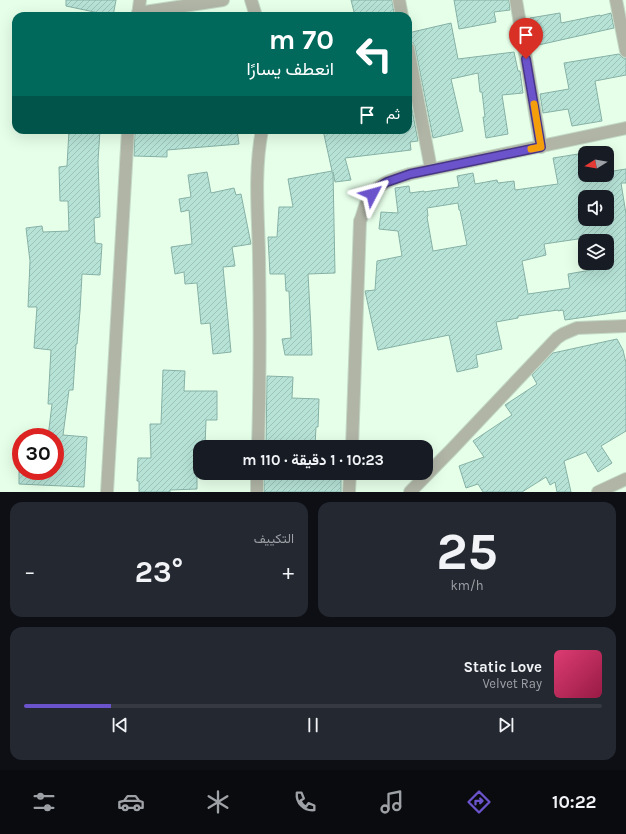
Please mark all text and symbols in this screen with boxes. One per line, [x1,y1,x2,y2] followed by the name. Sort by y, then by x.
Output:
[509,18,543,59] pin
[269,23,334,56] text: 70 m
[515,24,537,46] icon: arrive
[348,28,400,80] icon: left
[247,58,334,80] text: انعطف يسارًا
[356,104,378,126] icon: arrive
[386,105,400,123] text: ثم
[578,146,614,182] north arrow
[578,146,614,270] map controls
[351,173,393,215] position arrow
[578,190,614,226] button: sound
[578,234,614,270] button: layers
[12,428,64,480] speed limit sign: 30
[242,451,384,469] text: 10:23 · 1 دقيقة · 110 m
[436,521,498,582] text: 25
[254,531,294,546] text: التكييف
[135,554,183,590] text: 23°
[24,559,36,585] text: −
[282,559,294,585] text: +
[451,578,483,593] text: km/h
[464,658,542,676] text: Static Love
[482,676,542,691] text: Velvet Ray
[109,714,131,736] icon: previous
[302,714,324,736] icon: pause
[495,714,517,736] icon: next
[30,788,58,816] icon: filters
[117,788,145,816] icon: car
[204,788,232,816] icon: climate
[291,788,319,816] icon: phone
[378,788,406,816] icon: music
[465,788,493,816] icon: directions
[552,791,596,813] text: 10:22

